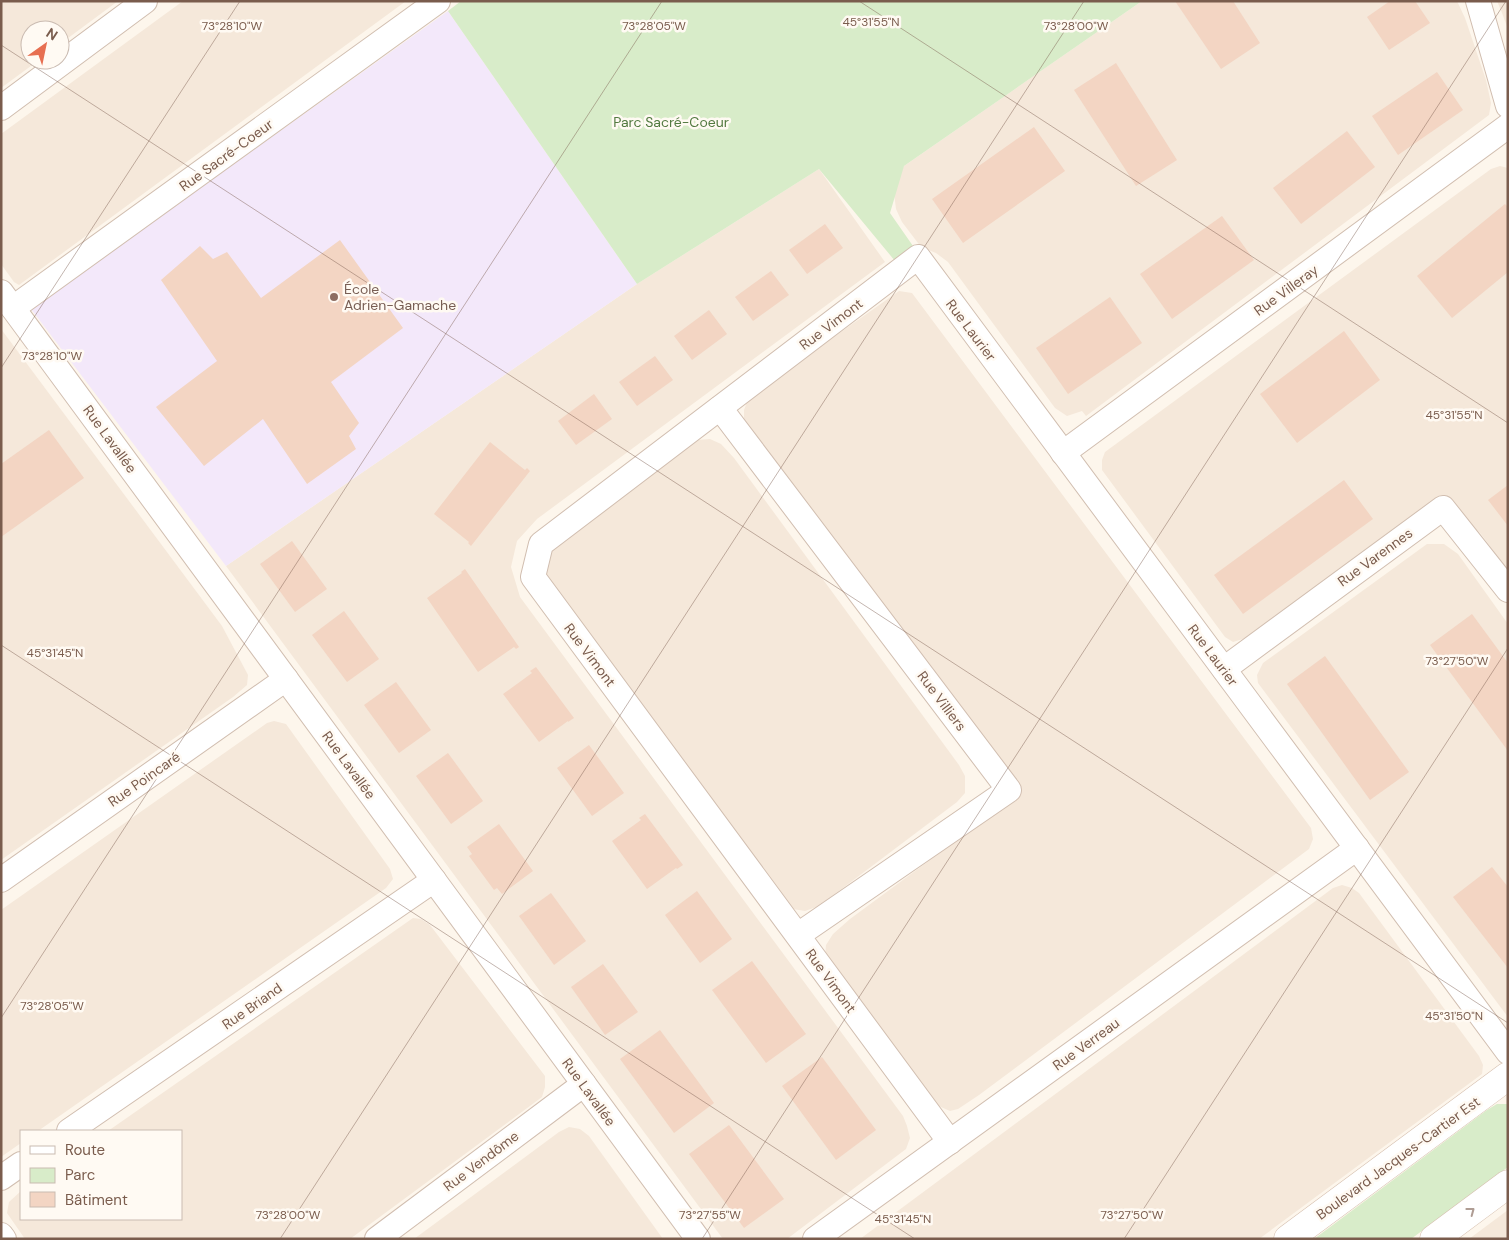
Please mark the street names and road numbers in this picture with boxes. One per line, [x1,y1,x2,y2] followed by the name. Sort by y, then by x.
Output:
[176,115,276,195] street label: Rue Sacré-Coeur
[1250,260,1322,319] street label: Rue Villeray
[796,294,866,354] street label: Rue Vimont
[942,296,1000,364] street label: Rue Laurier
[79,402,141,476] street label: Rue Lavallée
[1334,524,1416,590] street label: Rue Varennes
[560,620,620,690] street label: Rue Vimont
[1184,621,1242,689] street label: Rue Laurier
[914,667,970,735] street label: Rue Villiers
[318,728,380,802] street label: Rue Lavallée
[104,748,184,810] street label: Rue Poincaré
[802,945,860,1017] street label: Rue Vimont
[218,979,286,1033] street label: Rue Briand
[1049,1014,1123,1074] street label: Rue Verreau
[558,1055,620,1129] street label: Rue Lavallée
[1313,1092,1483,1224] street label: Boulevard Jacques-Cartier Est
[440,1127,522,1195] street label: Rue Vendôme

